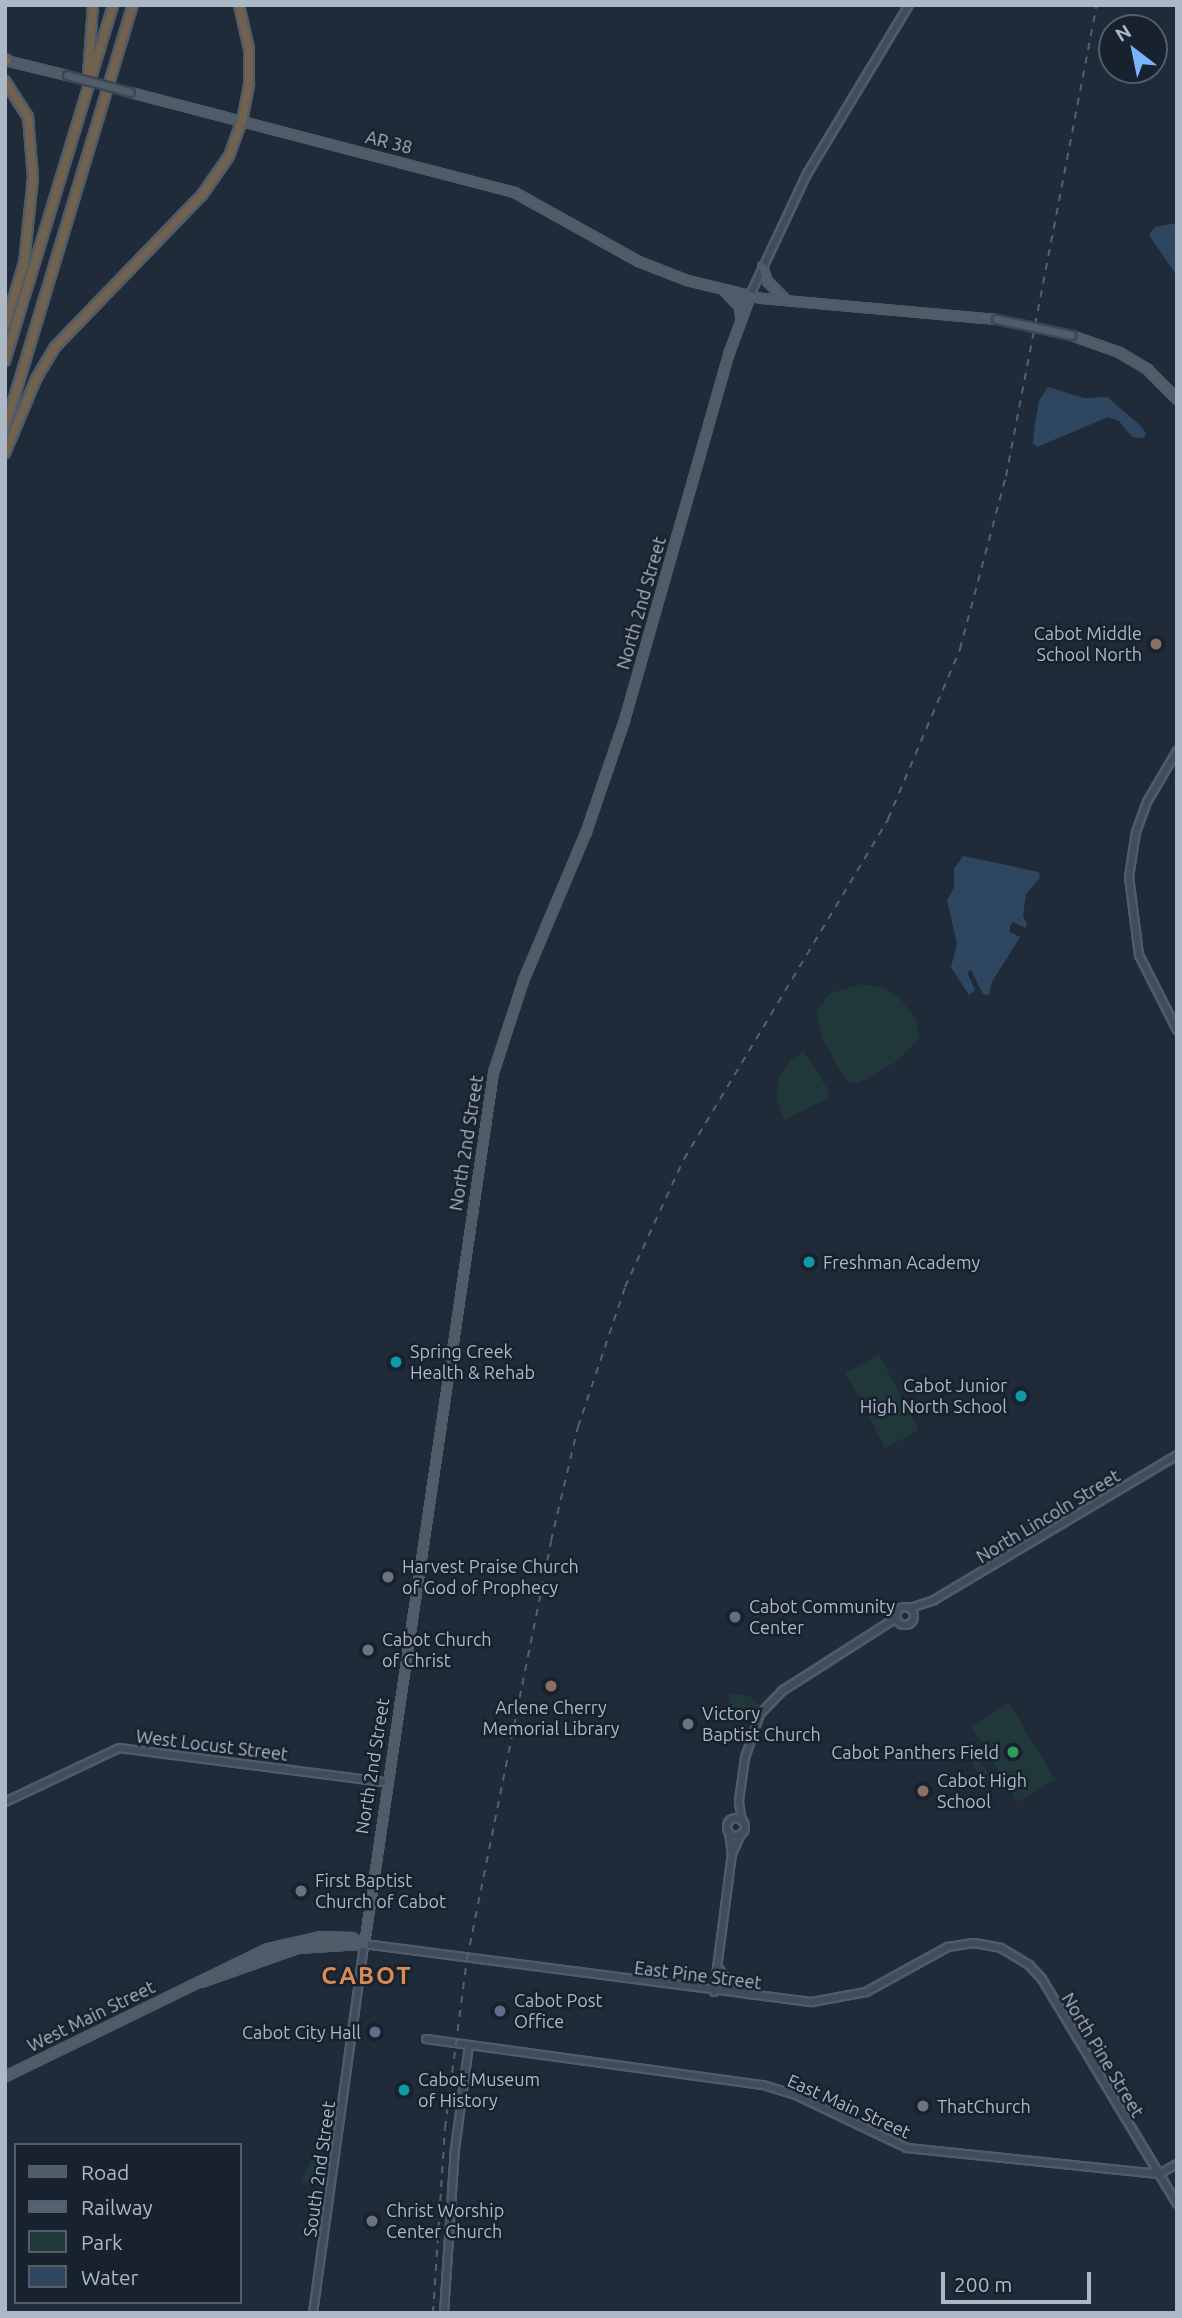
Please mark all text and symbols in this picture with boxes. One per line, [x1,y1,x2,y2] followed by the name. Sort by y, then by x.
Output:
[1098,14,1168,84] north arrow
[1111,20,1135,46] text: N
[363,126,415,158] street label: AR 38
[612,534,670,672] street label: North 2nd Street
[1034,623,1142,666] place label: Cabot Middle School North
[1148,636,1164,652] marker: Cabot Middle School North
[445,1074,487,1212] street label: North 2nd Street
[823,1251,980,1273] place label: Freshman Academy
[801,1254,817,1270] marker: Freshman Academy
[410,1341,535,1384] place label: Spring Creek Health & Rehab
[388,1354,404,1370] marker: Spring Creek Health & Rehab
[860,1375,1007,1418] place label: Cabot Junior High North School
[1013,1388,1029,1404] marker: Cabot Junior High North School
[972,1465,1124,1567] street label: North Lincoln Street
[402,1556,579,1598] place label: Harvest Praise Church of God of Prophecy
[380,1569,396,1585] marker: Harvest Praise Church of God of Prophecy
[749,1596,895,1638] place label: Cabot Community Center
[727,1609,743,1625] marker: Cabot Community Center
[382,1629,492,1672] place label: Cabot Church of Christ
[360,1642,376,1658] marker: Cabot Church of Christ
[543,1678,559,1694] marker: Arlene Cherry Memorial Library
[351,1697,393,1835] street label: North 2nd Street
[483,1697,619,1740] place label: Arlene Cherry Memorial Library
[702,1703,821,1746] place label: Victory Baptist Church
[680,1716,696,1732] marker: Victory Baptist Church
[135,1725,289,1765] street label: West Locust Street
[831,1741,999,1763] place label: Cabot Panthers Field
[1005,1744,1021,1760] marker: Cabot Panthers Field
[937,1770,1027,1812] place label: Cabot High School
[915,1783,931,1799] marker: Cabot High School
[315,1870,446,1912] place label: First Baptist Church of Cabot
[293,1883,309,1899] marker: First Baptist Church of Cabot
[633,1956,763,1994] street label: East Pine Street
[322,1962,412,1990] district label: CABOT
[24,1976,158,2056] street label: West Main Street
[1057,1989,1149,2121] street label: North Pine Street
[514,1990,603,2032] place label: Cabot Post Office
[492,2003,508,2019] marker: Cabot Post Office
[242,2021,361,2043] place label: Cabot City Hall
[367,2024,383,2040] marker: Cabot City Hall
[418,2069,540,2112] place label: Cabot Museum of History
[784,2069,914,2143] street label: East Main Street
[396,2082,412,2098] marker: Cabot Museum of History
[937,2095,1031,2117] place label: ThatChurch
[915,2098,931,2114] marker: ThatChurch
[299,2100,339,2238] street label: South 2nd Street
[14,2143,242,2304] legend
[81,2160,129,2184] text: Road
[81,2195,153,2219] text: Railway
[386,2200,504,2242] place label: Christ Worship Center Church
[364,2213,380,2229] marker: Christ Worship Center Church
[81,2230,123,2254] text: Park
[944,2258,1094,2302] scale bar
[81,2265,139,2289] text: Water
[954,2272,1012,2296] text: 200 m

